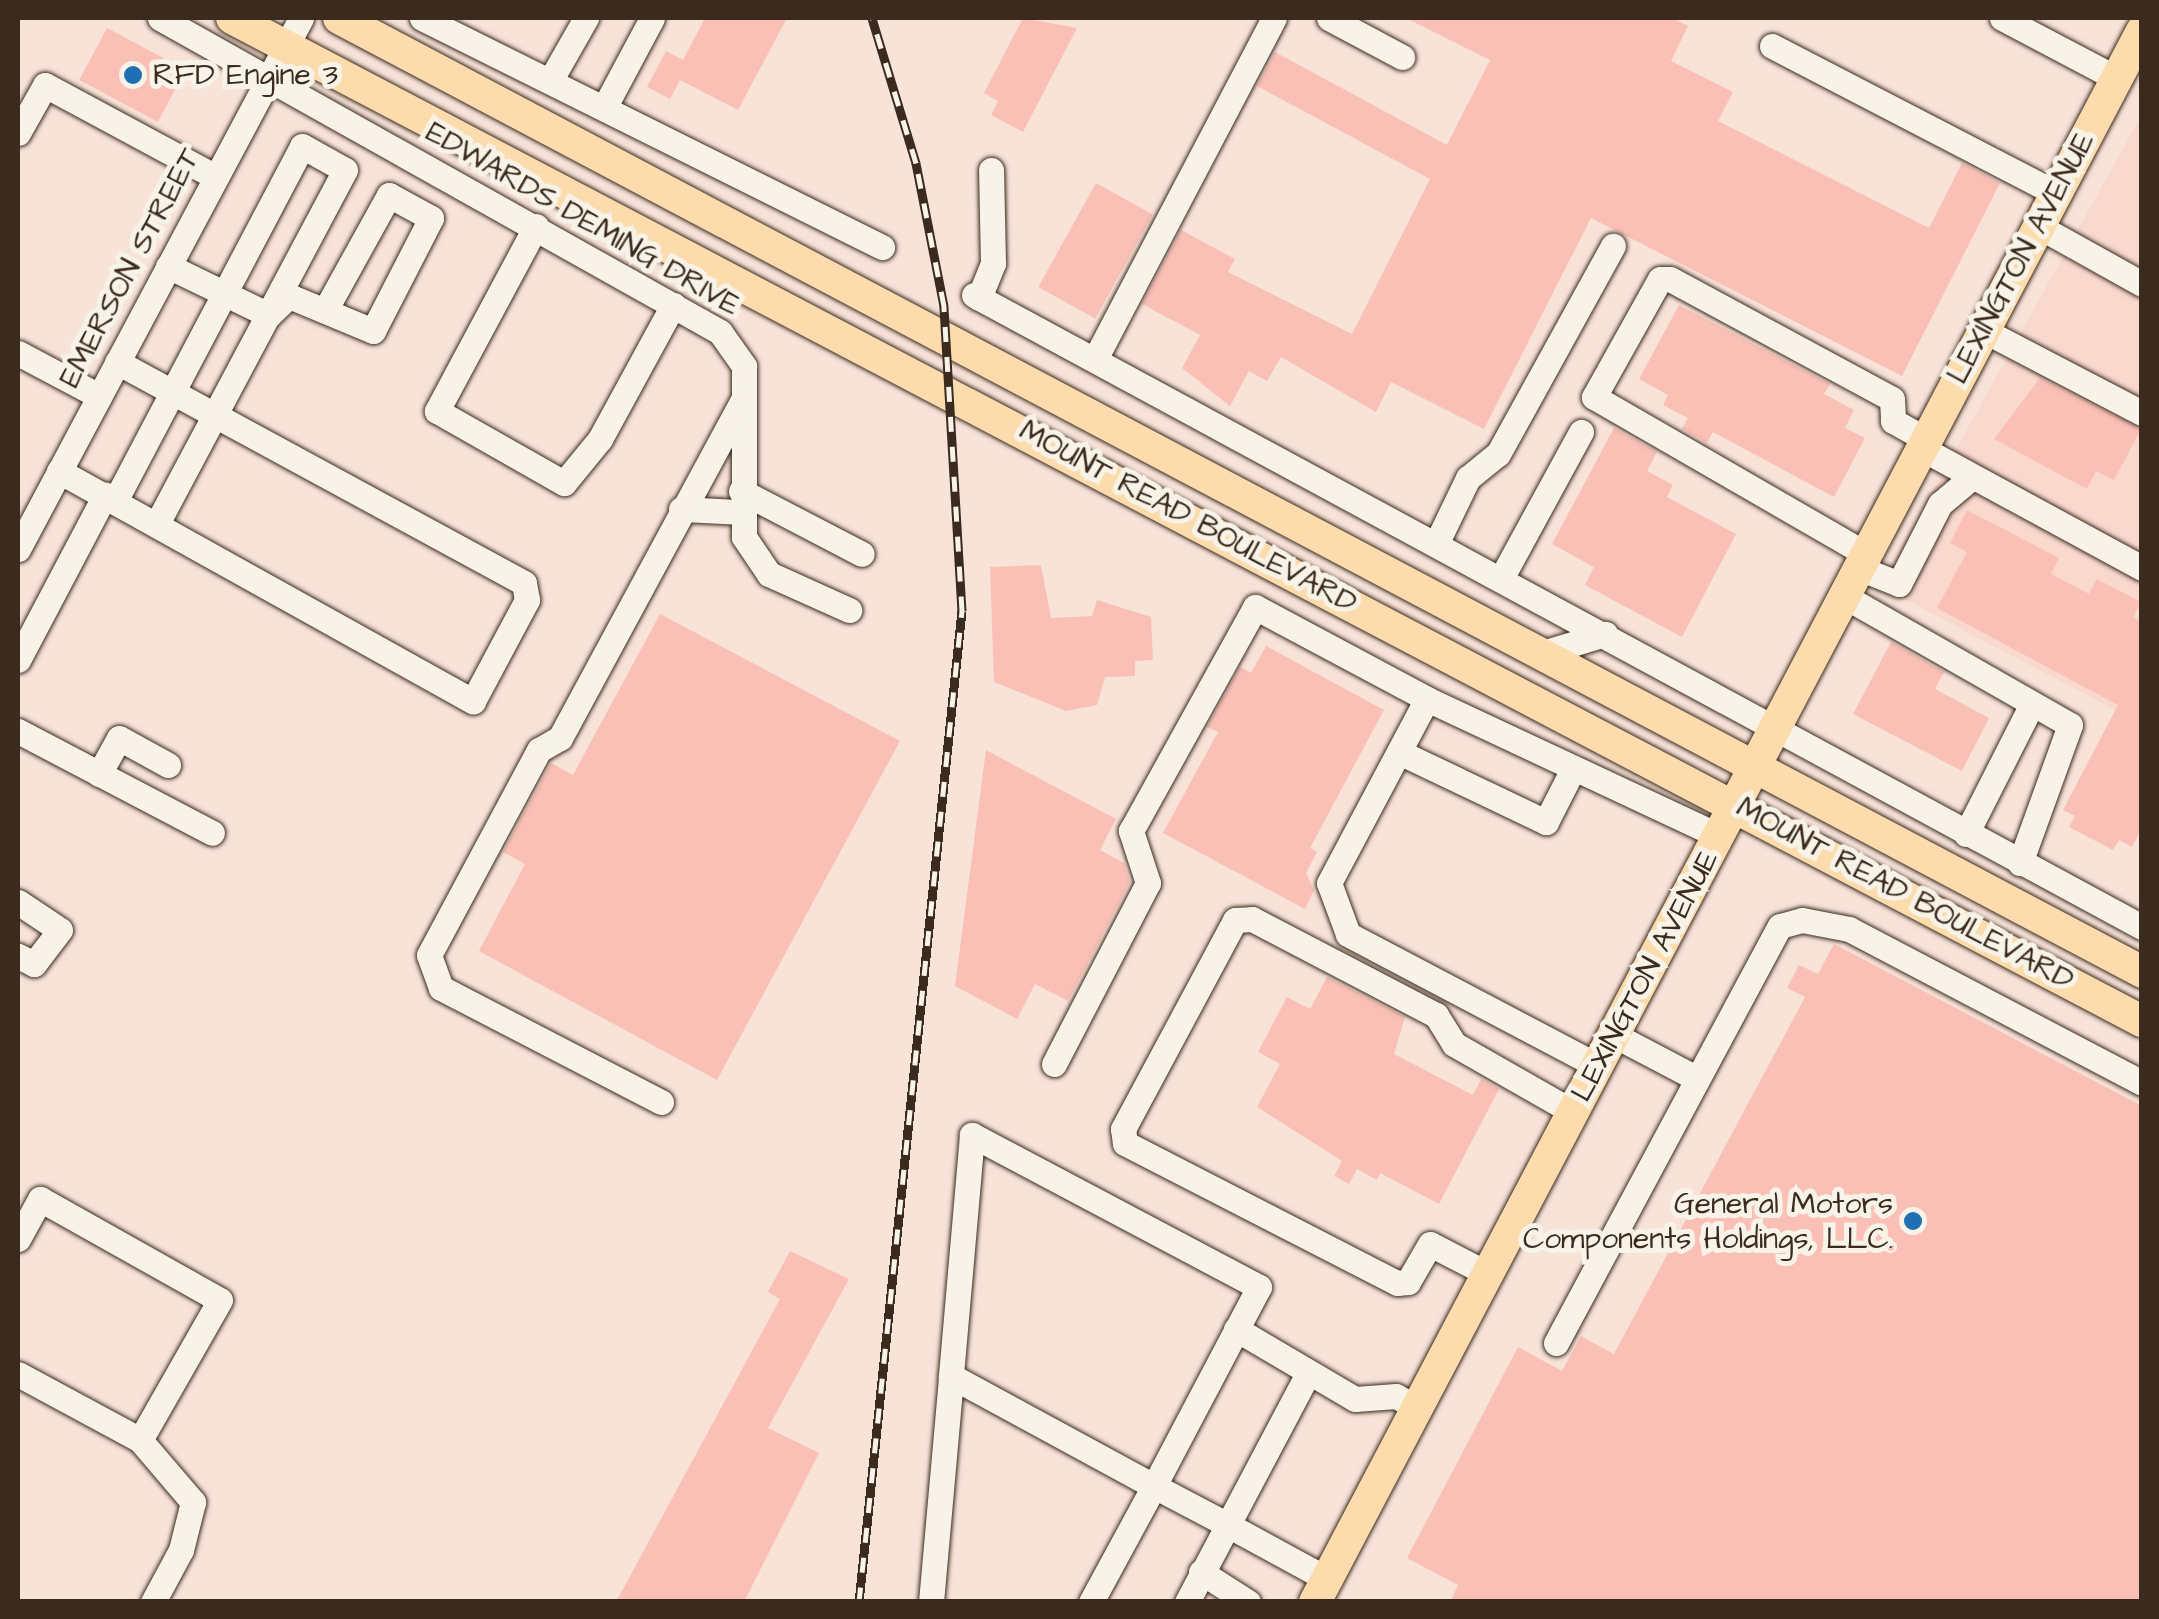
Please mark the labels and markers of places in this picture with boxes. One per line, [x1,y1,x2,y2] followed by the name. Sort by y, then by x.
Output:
[153,57,338,93] place label: RFD Engine 3
[122,64,144,86] marker: RFD Engine 3
[1523,1186,1893,1256] place label: General Motors Components Holdings, LLC.
[1902,1210,1924,1232] marker: General Motors Components Holdings, LLC.

